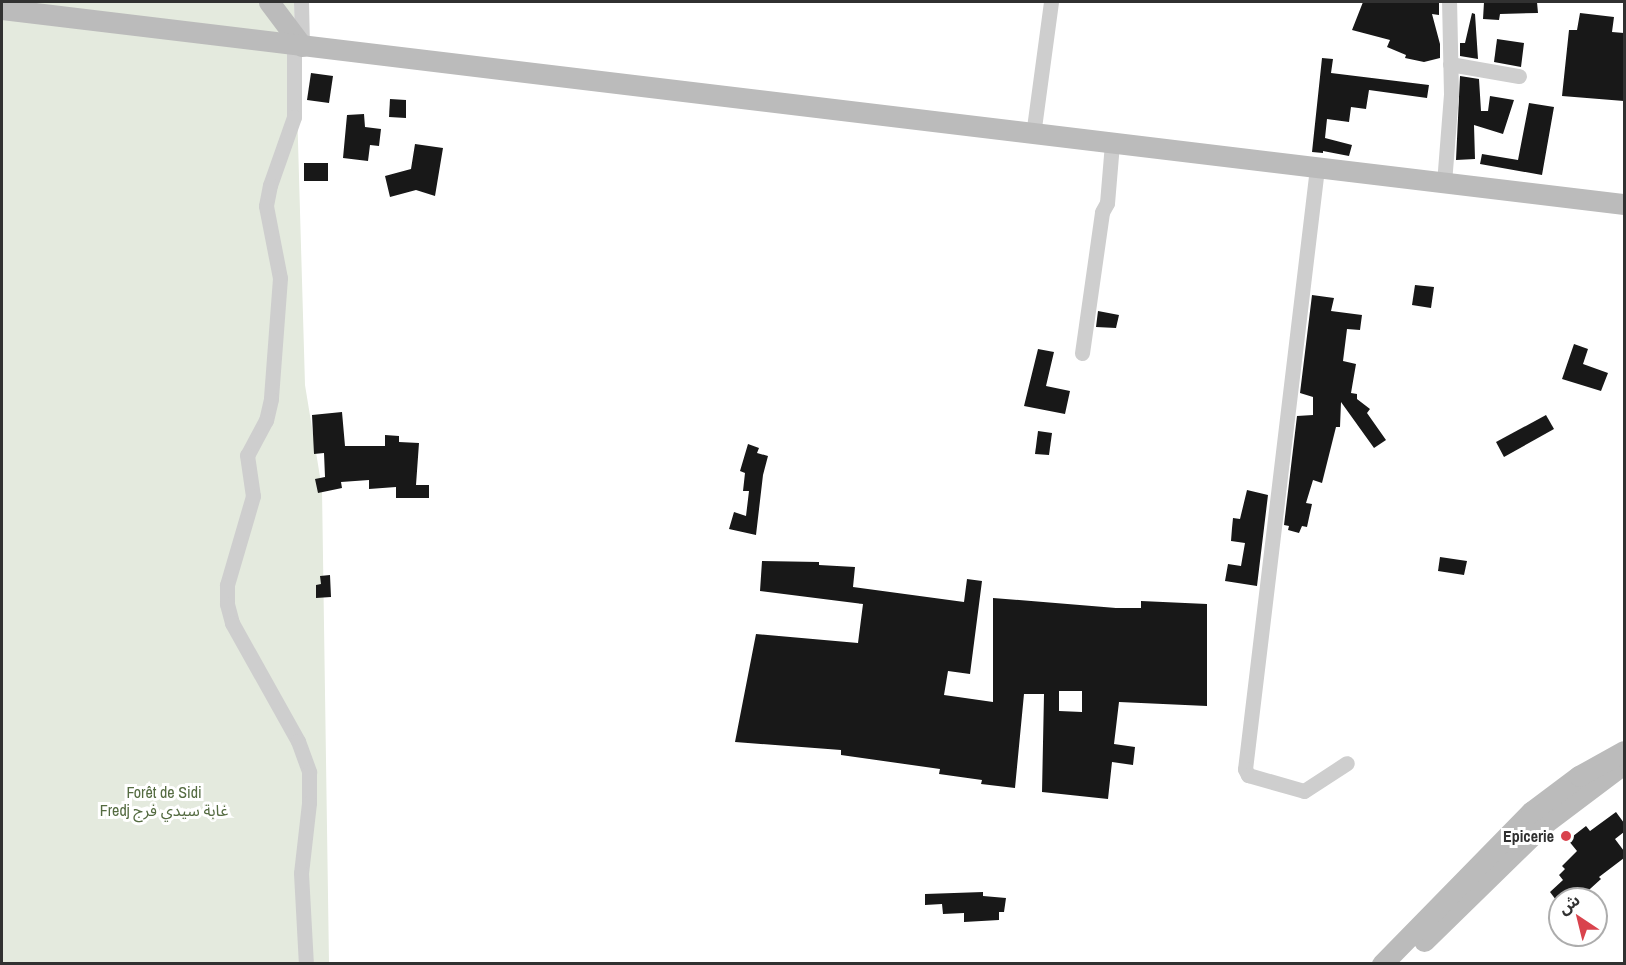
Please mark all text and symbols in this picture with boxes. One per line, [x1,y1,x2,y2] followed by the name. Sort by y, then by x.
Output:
[100,782,228,820] park label: Forêt de Sidi Fredj غابة سيدي فرج
[1503,826,1554,846] place label: Epicerie
[1559,829,1573,843] marker: Epicerie
[1548,887,1608,947] north arrow
[1554,889,1584,919] text: ش

